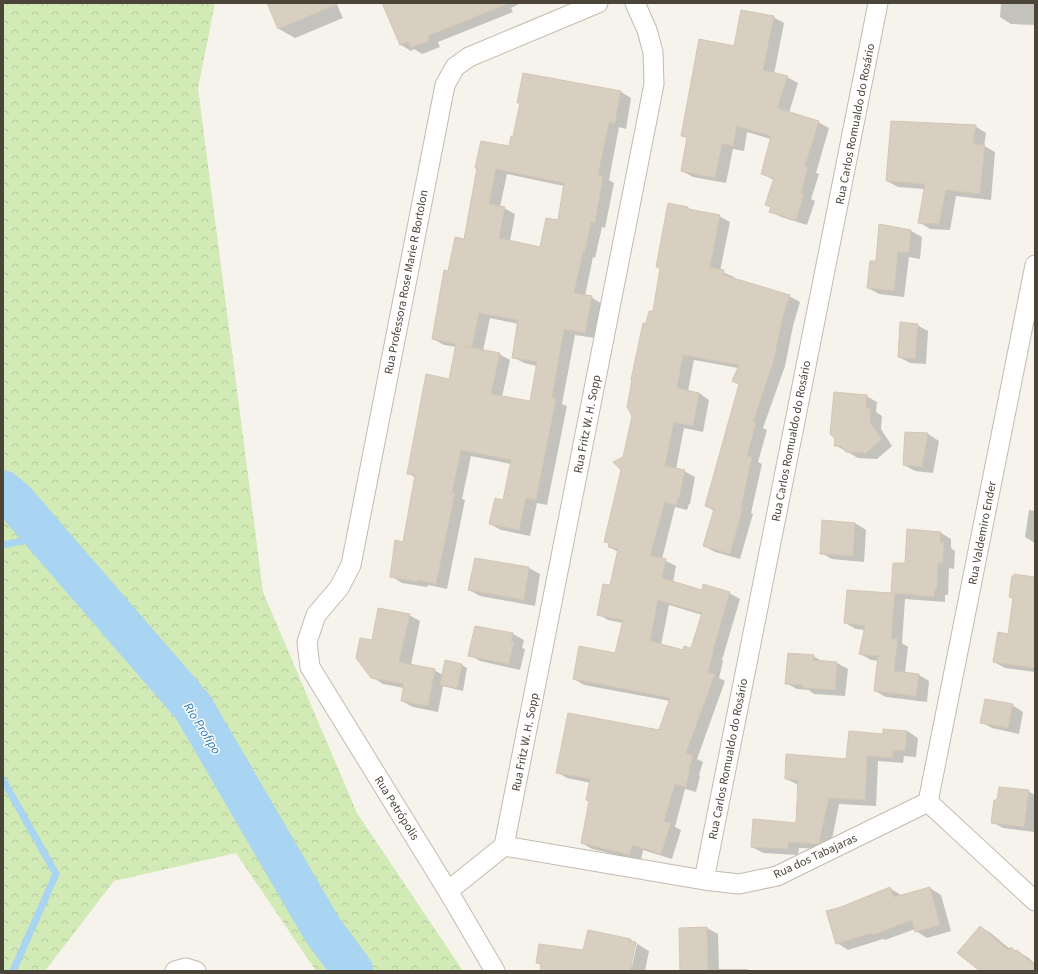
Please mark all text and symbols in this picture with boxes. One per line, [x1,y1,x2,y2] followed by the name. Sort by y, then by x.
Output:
[832,42,879,206] street label: Rua Carlos Romualdo do Rosário
[380,188,433,376] street label: Rua Professora Rose Marie R Bortolon
[768,359,815,523] street label: Rua Carlos Romualdo do Rosário
[570,373,605,475] street label: Rua Fritz W. H. Sopp
[964,479,1001,586] street label: Rua Valdemiro Ender
[705,677,752,841] street label: Rua Carlos Romualdo do Rosário
[508,691,543,793] street label: Rua Fritz W. H. Sopp
[179,699,225,758] water label: Rio Profipo
[370,773,423,844] street label: Rua Petrópolis
[771,830,860,883] street label: Rua dos Tabajaras

